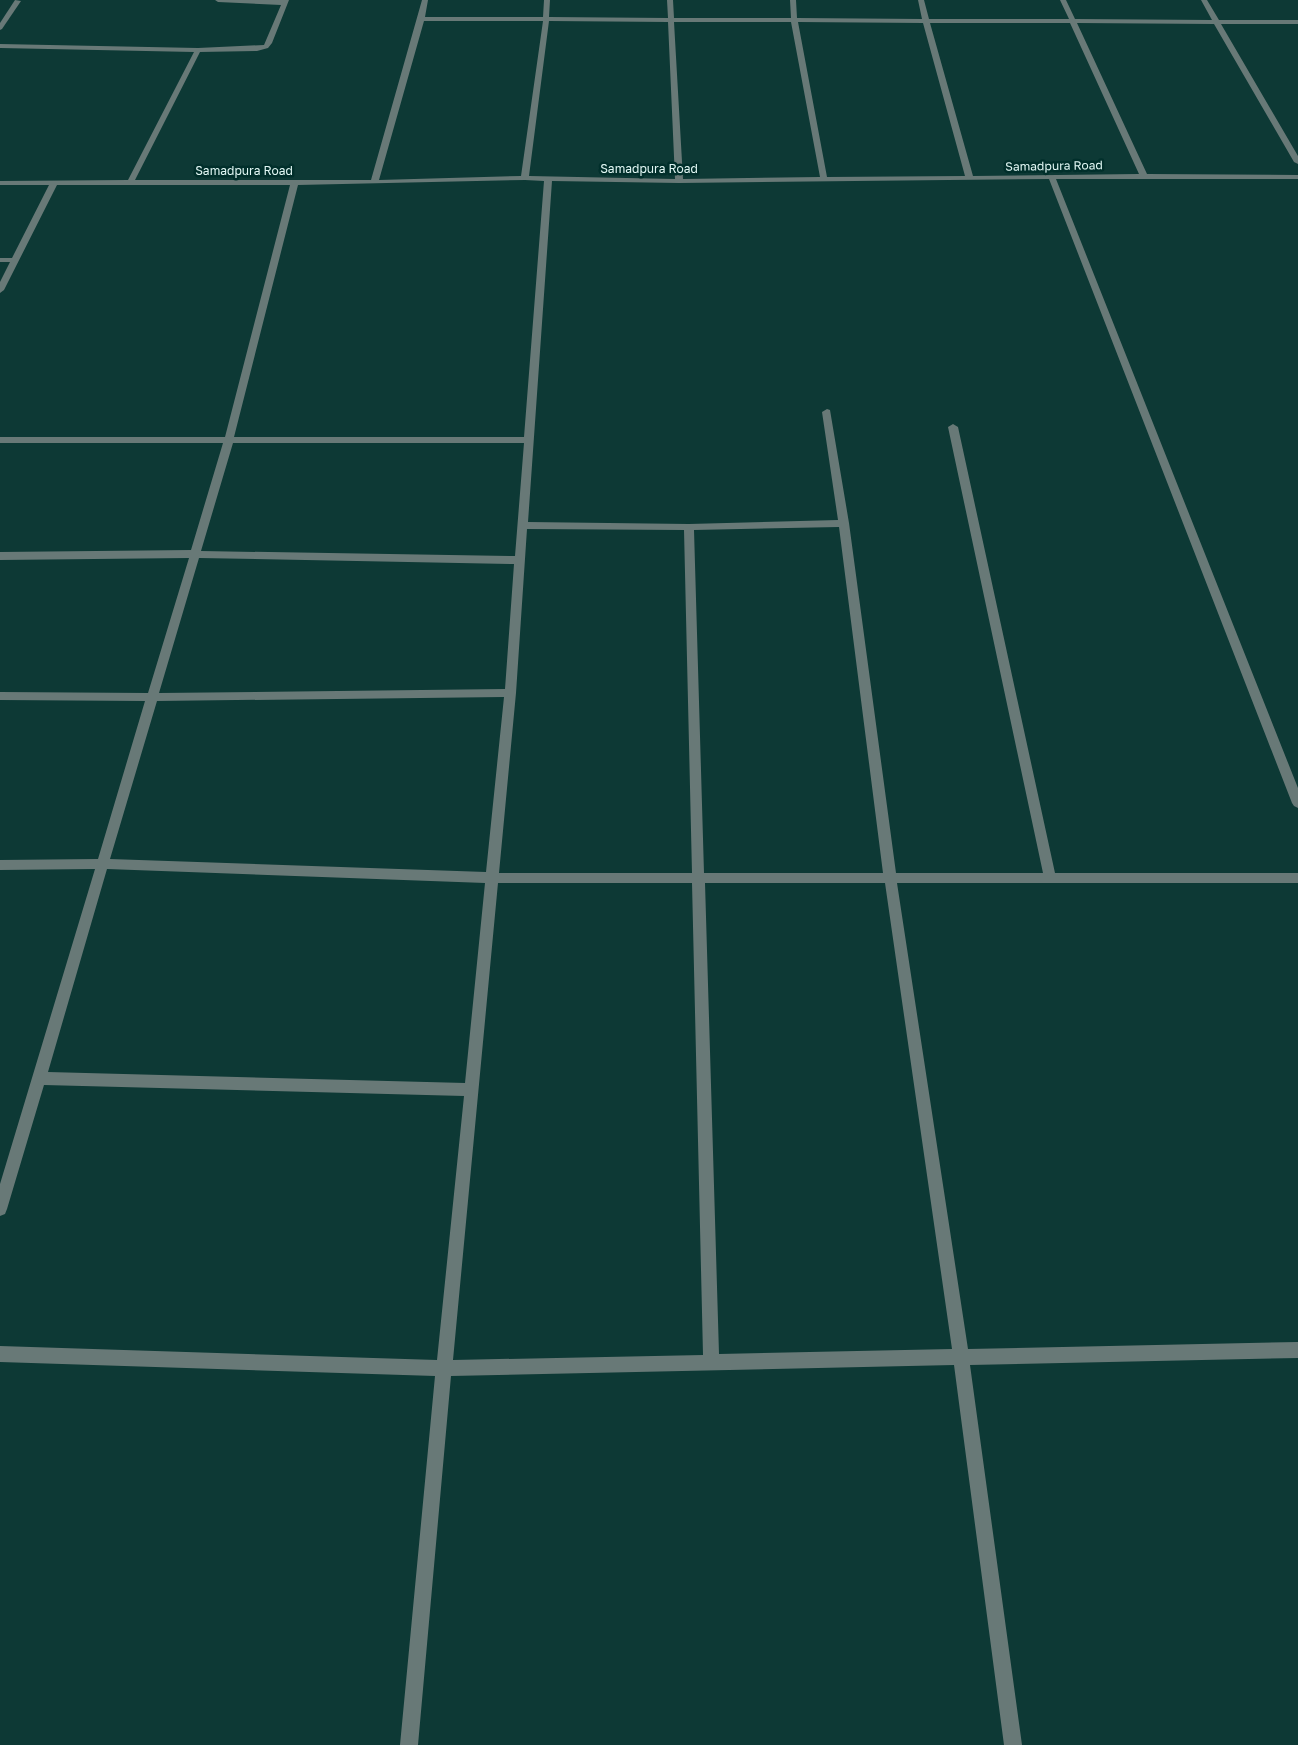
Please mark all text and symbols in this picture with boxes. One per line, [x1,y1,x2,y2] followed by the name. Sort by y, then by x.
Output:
[1005,157,1103,174] street label: Samadpura Road
[600,161,698,176] street label: Samadpura Road
[195,163,293,178] street label: Samadpura Road

